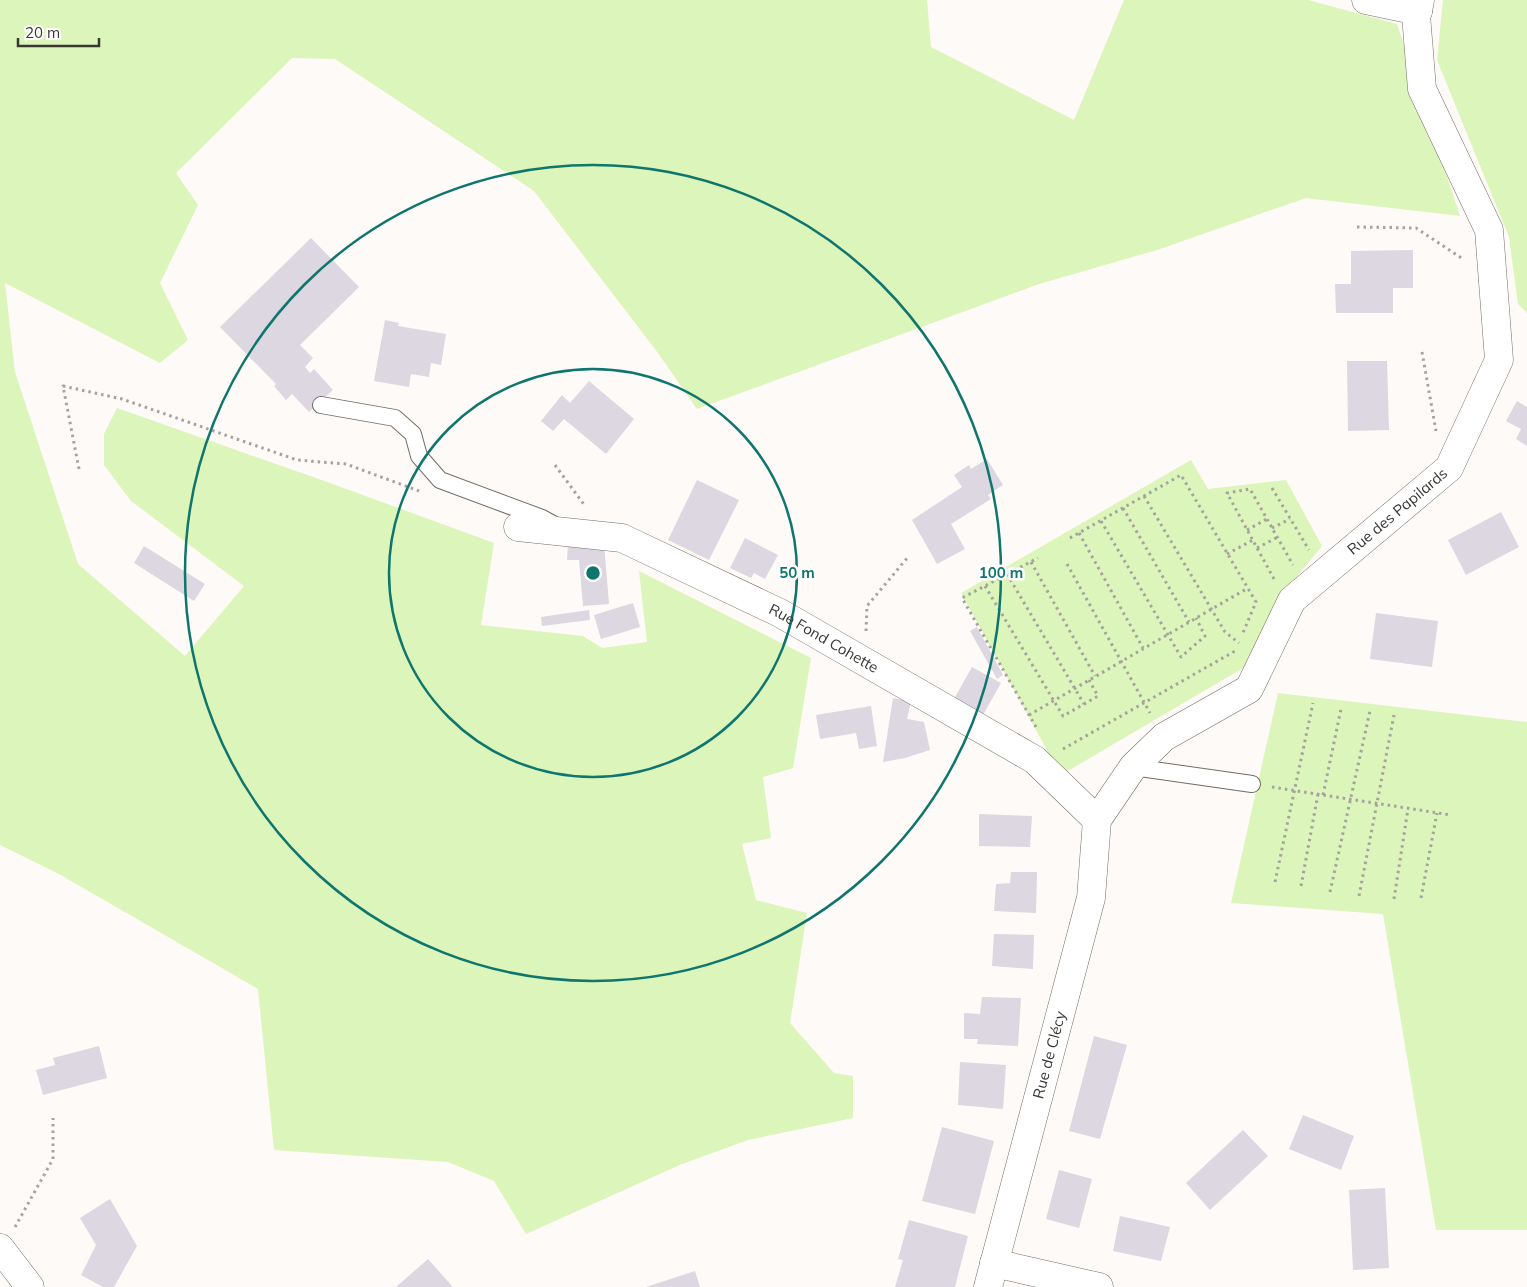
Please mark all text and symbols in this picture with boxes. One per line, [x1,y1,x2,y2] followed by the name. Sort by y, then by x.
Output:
[18,15,99,47] scale bar
[25,23,60,42] text: 20 m
[1343,463,1451,559] street label: Rue des Papilards
[779,563,815,582] text: 50 m
[979,563,1023,582] text: 100 m
[584,564,602,582] centre of rings
[766,599,882,677] street label: Rue Fond Cohette
[1028,1009,1070,1101] street label: Rue de Clécy

